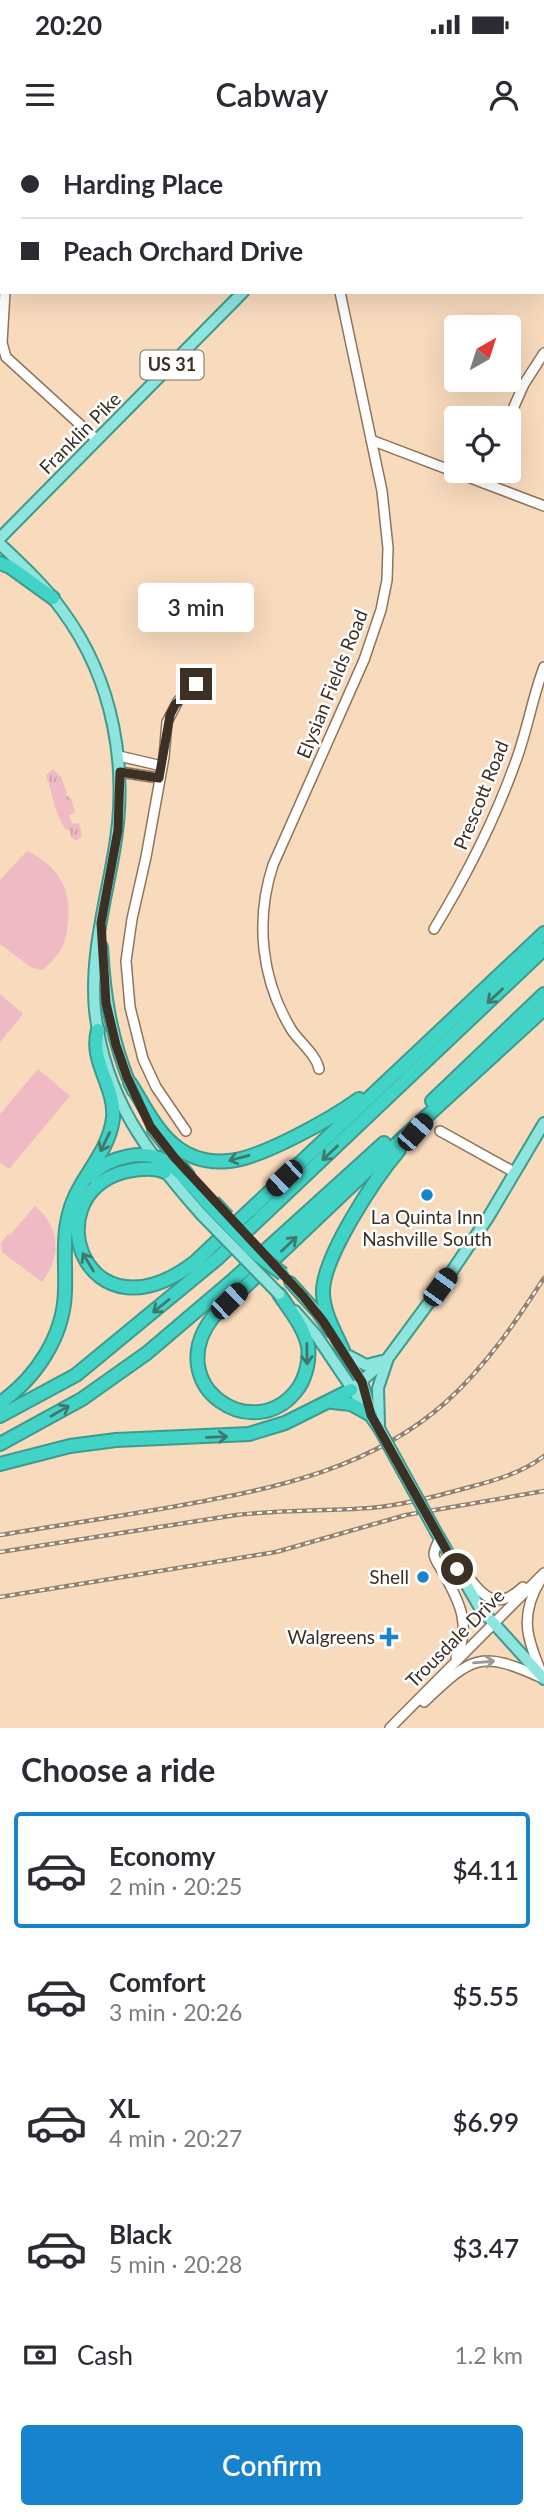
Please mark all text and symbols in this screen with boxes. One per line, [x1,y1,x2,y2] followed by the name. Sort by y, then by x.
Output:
[35,9,102,41] text: 20:20
[216,75,328,114] text: Cabway
[21,76,59,114] icon: menu
[485,76,523,114] icon: person
[63,168,223,200] text: Harding Place
[63,235,303,267] text: Peach Orchard Drive
[444,315,522,392] north arrow
[444,315,521,483] map controls
[140,350,204,380] road number: US 31
[34,387,125,478] street label: Franklin Pike
[444,406,521,483] button: locate
[138,582,254,631] callout: 3 min
[168,593,224,621] text: 3 min
[291,606,372,762] street label: Elysian Fields Road
[180,668,212,700] route end
[448,737,513,853] street label: Prescott Road
[486,988,503,1005] one-way arrow
[394,1109,437,1155] car
[98,1131,111,1152] one-way arrow
[321,1145,339,1161] one-way arrow
[228,1152,251,1165] one-way arrow
[262,1156,307,1200] car
[419,1187,435,1203] marker: La Quinta Inn Nashville South
[362,1205,492,1250] place label: La Quinta Inn Nashville South
[280,1236,298,1252] one-way arrow
[81,1252,95,1272] one-way arrow
[420,1264,461,1310] car
[207,1279,252,1323] car
[153,1298,171,1314] one-way arrow
[300,1342,314,1365] one-way arrow
[49,1404,70,1417] one-way arrow
[206,1430,229,1443] one-way arrow
[441,1553,473,1585] route start
[369,1565,409,1588] place label: Shell
[415,1569,431,1585] marker: Shell
[401,1584,509,1692] street label: Trousdale Drive
[287,1625,375,1648] place label: Walgreens
[381,1629,397,1645] marker: Walgreens
[472,1655,495,1668] one-way arrow
[21,1750,215,1789] text: Choose a ride
[25,1839,88,1902] icon: car
[109,1840,215,1872] text: Economy
[453,1854,519,1886] text: $4.11
[109,1872,242,1900] text: 2 min · 20:25
[25,1965,88,2028] icon: car
[109,1966,206,1998] text: Comfort
[453,1980,519,2012] text: $5.55
[109,1998,242,2026] text: 3 min · 20:26
[25,2091,88,2154] icon: car
[109,2092,140,2124] text: XL
[453,2106,519,2138] text: $6.99
[109,2124,242,2152] text: 4 min · 20:27
[25,2217,88,2280] icon: car
[109,2218,172,2250] text: Black
[453,2232,519,2264] text: $3.47
[109,2250,242,2278] text: 5 min · 20:28
[21,2336,59,2374] icon: cash
[77,2339,133,2371] text: Cash
[454,2341,523,2369] text: 1.2 km
[21,2425,523,2505] button: Confirm

